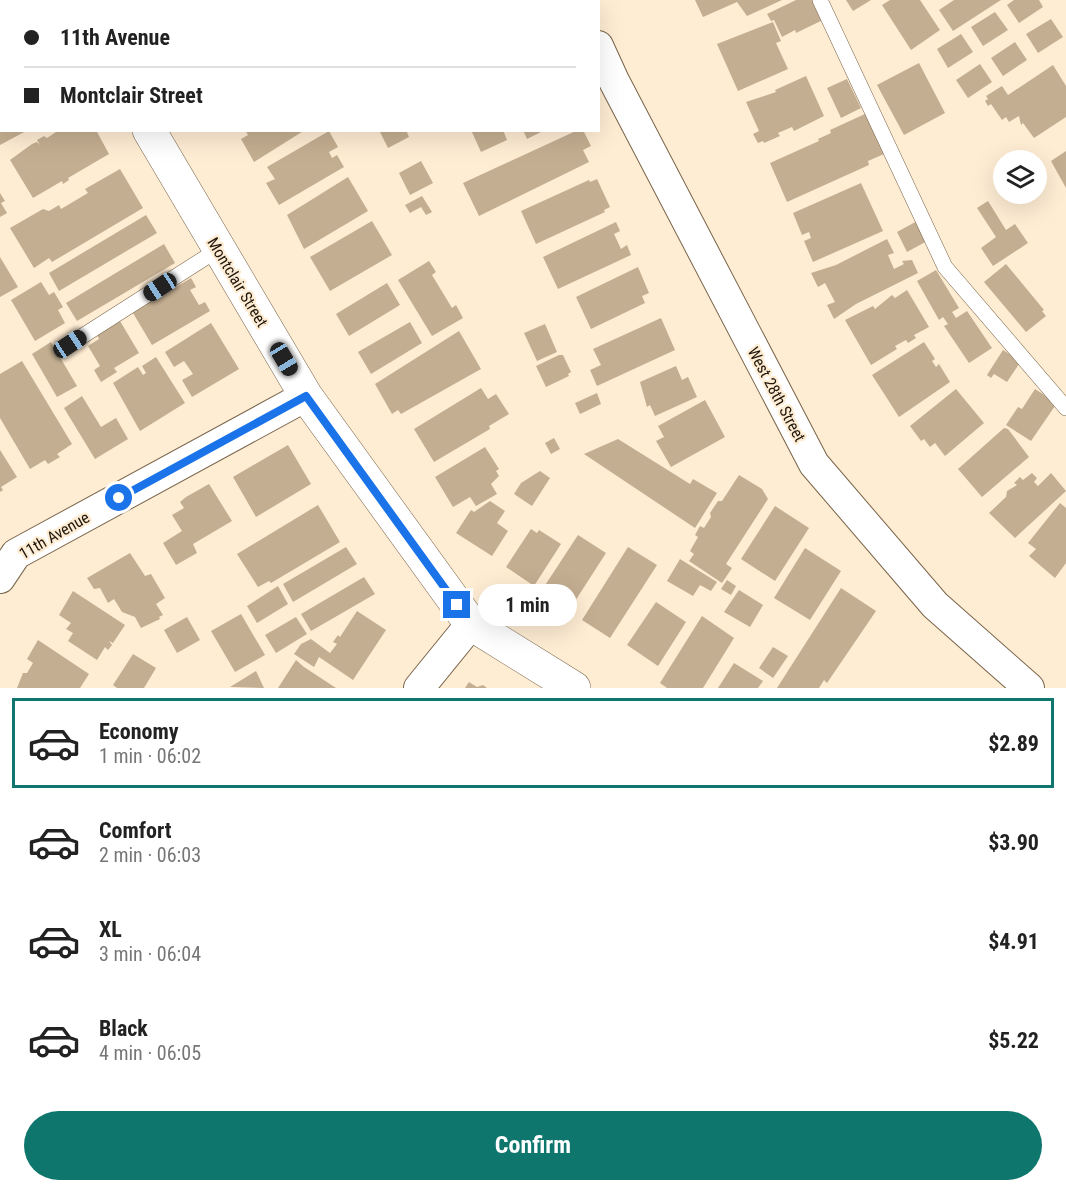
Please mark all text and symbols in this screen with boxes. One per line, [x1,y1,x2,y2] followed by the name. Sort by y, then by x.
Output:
[60,25,170,50] text: 11th Avenue
[60,83,203,108] text: Montclair Street
[993,150,1047,204] map controls
[993,150,1047,204] button: layers
[203,234,272,331] street label: Montclair Street
[140,270,180,304] car
[50,327,90,361] car
[267,339,301,379] car
[744,344,810,445] street label: West 28th Street
[105,484,132,511] route start
[16,508,93,563] street label: 11th Avenue
[478,584,577,626] callout: 1 min
[443,591,470,618] route end
[505,593,550,617] text: 1 min
[27,716,81,770] icon: car
[99,719,179,744] text: Economy
[988,731,1039,756] text: $2.89
[99,744,201,768] text: 1 min · 06:02
[27,815,81,869] icon: car
[99,818,172,843] text: Comfort
[988,830,1039,855] text: $3.90
[99,843,201,867] text: 2 min · 06:03
[27,914,81,968] icon: car
[99,917,122,942] text: XL
[988,929,1039,954] text: $4.91
[99,942,201,966] text: 3 min · 06:04
[27,1013,81,1067] icon: car
[99,1016,148,1041] text: Black
[988,1028,1039,1053] text: $5.22
[99,1041,201,1065] text: 4 min · 06:05
[24,1111,1042,1180] button: Confirm

